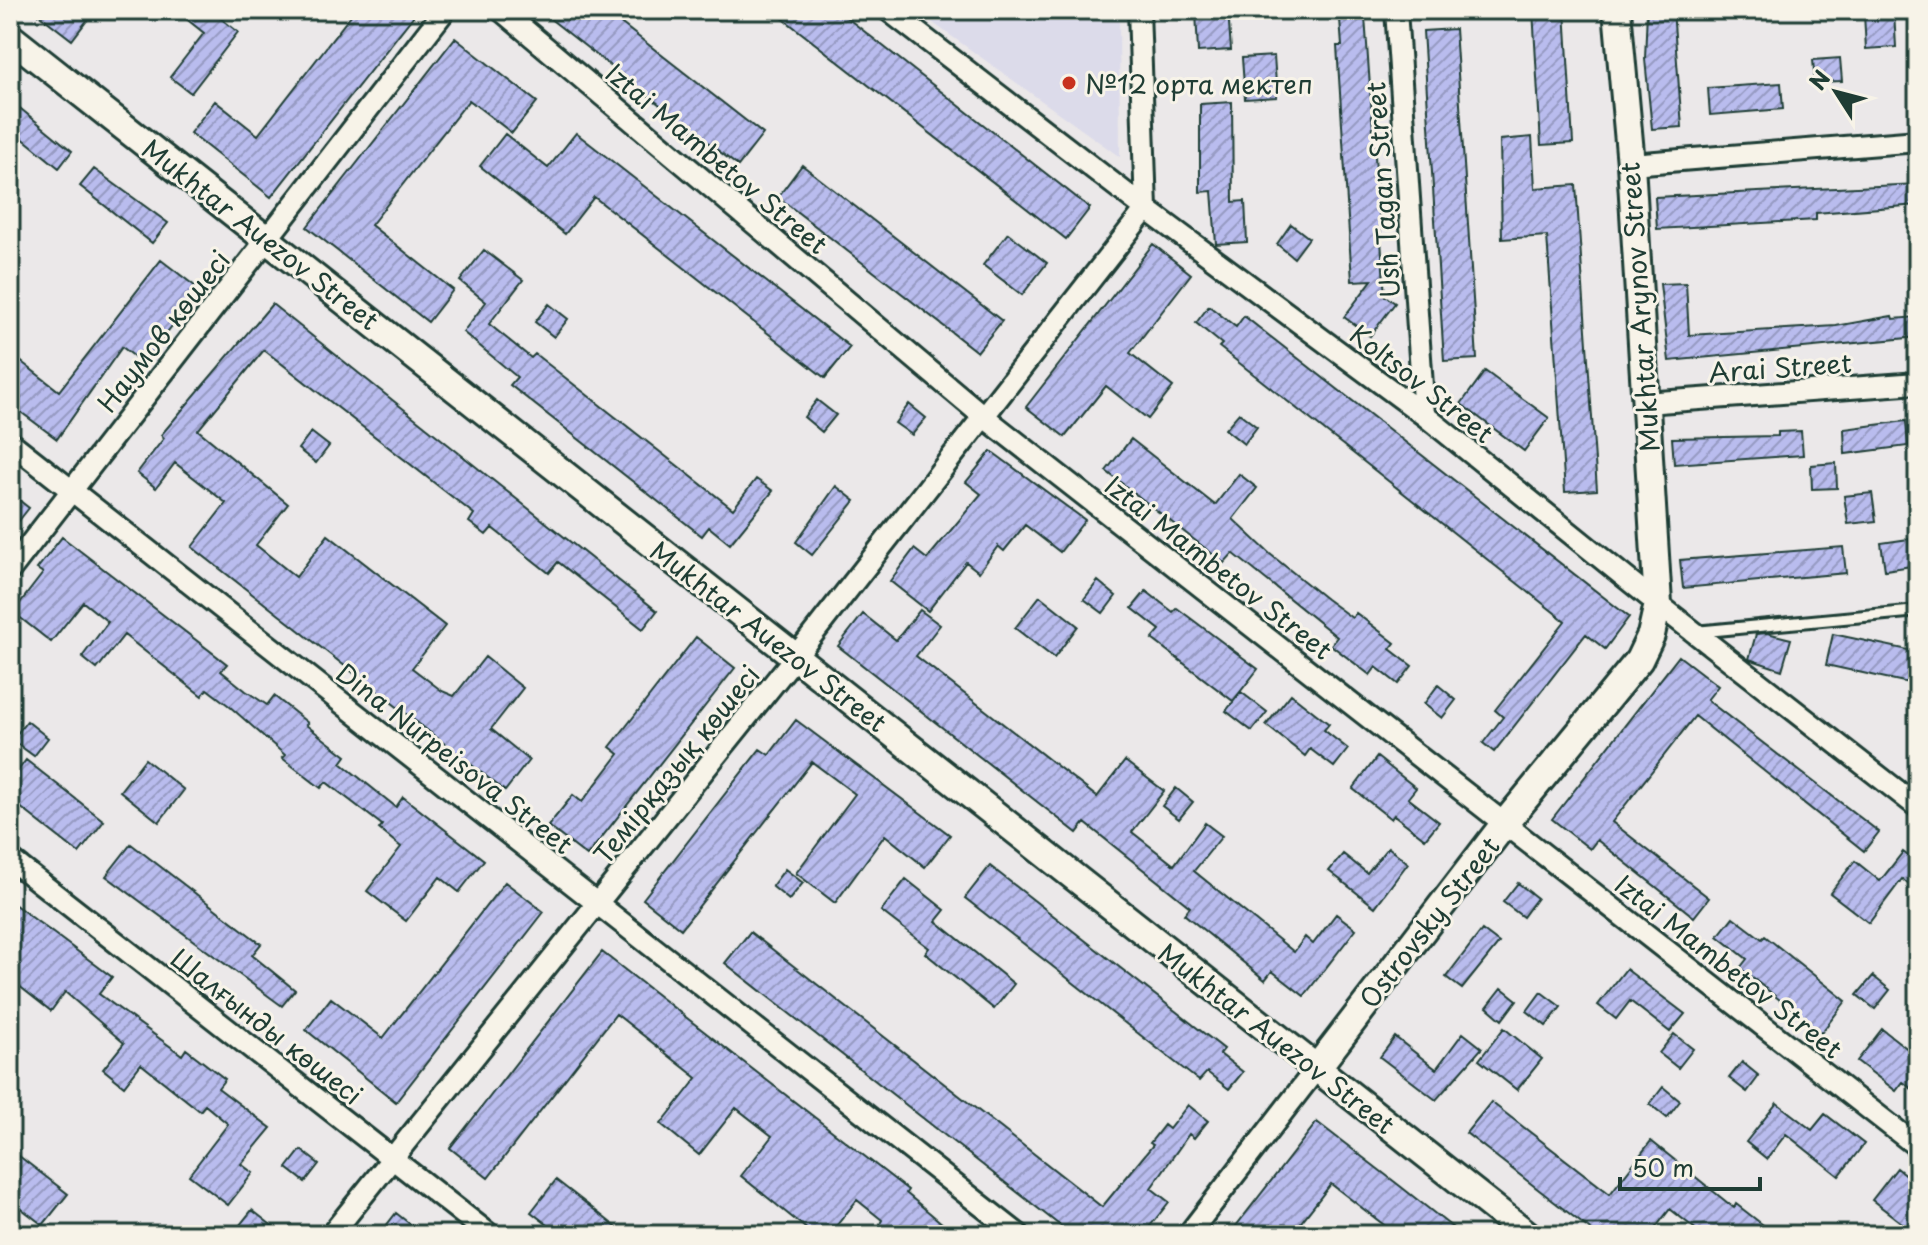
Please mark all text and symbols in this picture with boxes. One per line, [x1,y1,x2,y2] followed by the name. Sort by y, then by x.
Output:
[1796,52,1876,132] north arrow
[597,53,837,263] street label: Iztai Mambetov Street
[1800,63,1837,96] text: N
[1085,64,1313,103] place label: №12 орта мектеп
[1060,74,1078,92] marker: №12 орта мектеп
[1355,81,1409,299] street label: Ush Tagan Street
[134,129,388,339] street label: Mukhtar Auezov Street
[1609,161,1669,453] street label: Mukhtar Arynov Street
[87,242,239,420] street label: Наумов көшесі
[1342,314,1502,452] street label: Koltsov Street
[1707,343,1853,391] street label: Arai Street
[1097,466,1341,668] street label: Iztai Mambetov Street
[642,531,896,741] street label: Mukhtar Auezov Street
[328,653,582,863] street label: Dina Nurpeisova Street
[583,656,769,872] street label: Темірқазық көшесі
[1350,828,1508,1016] street label: Ostrovsky Street
[1607,865,1851,1067] street label: Iztai Mambetov Street
[1150,933,1404,1143] street label: Mukhtar Auezov Street
[163,939,371,1113] street label: Шалғынды көшесі
[1620,1141,1760,1191] scale bar
[1632,1149,1694,1185] text: 50 m

